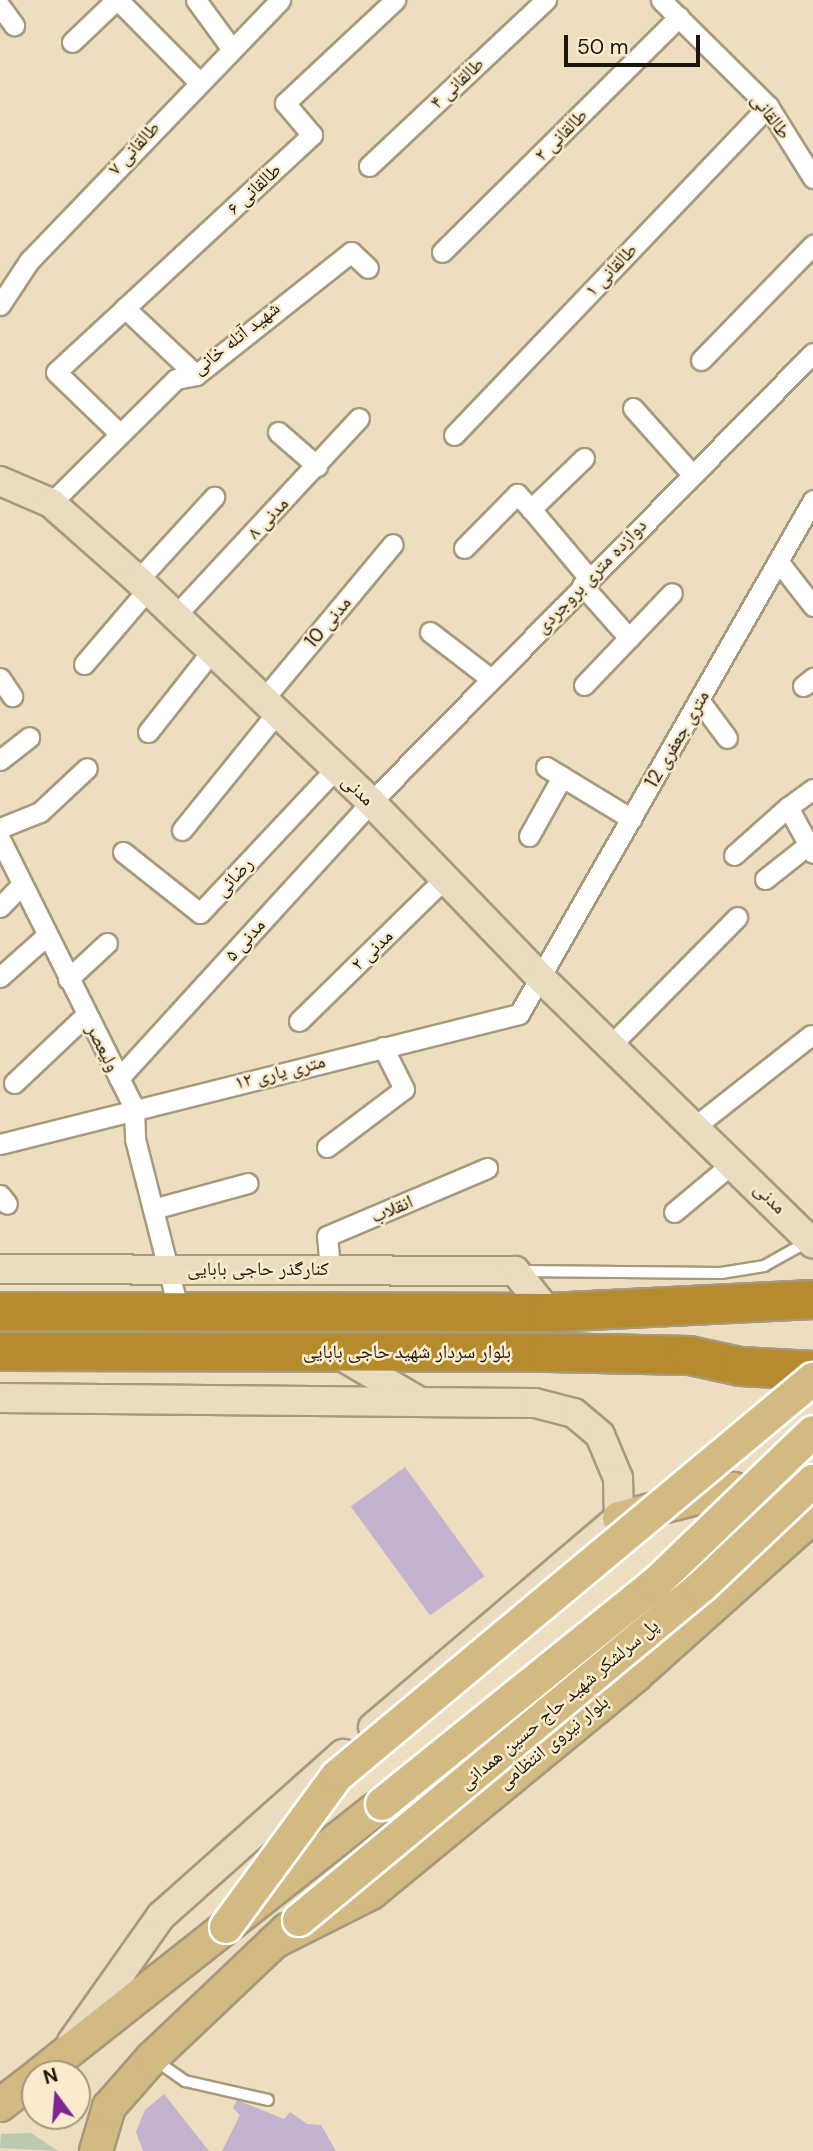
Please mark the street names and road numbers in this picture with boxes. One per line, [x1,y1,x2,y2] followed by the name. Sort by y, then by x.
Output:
[425,52,489,114] street label: طالقانی ۴
[746,88,796,144] street label: طالقانی
[530,104,592,166] street label: طالقانی ۲
[103,116,165,180] street label: طالقانی ۷
[222,158,286,220] street label: طالقانی ۶
[580,239,642,301] street label: طالقانی ۱
[188,297,284,379] street label: شهید آتله خانی
[243,492,293,544] street label: مدنی ۸
[531,514,651,638] street label: دوازده متری بروجردی
[300,592,356,652] street label: مدنی 10
[640,686,714,792] street label: 12 متری جعفری
[337,769,379,811] street label: مدنی
[210,853,258,901] street label: رضائی
[220,914,270,966] street label: مدنی ۵
[346,925,398,975] street label: مدنی ۲
[81,1021,125,1075] street label: ولیعصر
[232,1050,328,1094] street label: ۱۲ متری یاری
[749,1177,791,1219] street label: مدنی
[368,1190,416,1228] street label: انقلاب
[187,1258,329,1280] street label: کنارگذر حاجی بابایی
[303,1341,511,1363] street label: بلوار سردار شهید حاجی بابایی
[455,1614,663,1794] street label: پل سرلشکر شهید حاج حسین همدانی
[493,1690,613,1794] street label: بلوار نیروی انتظامی

